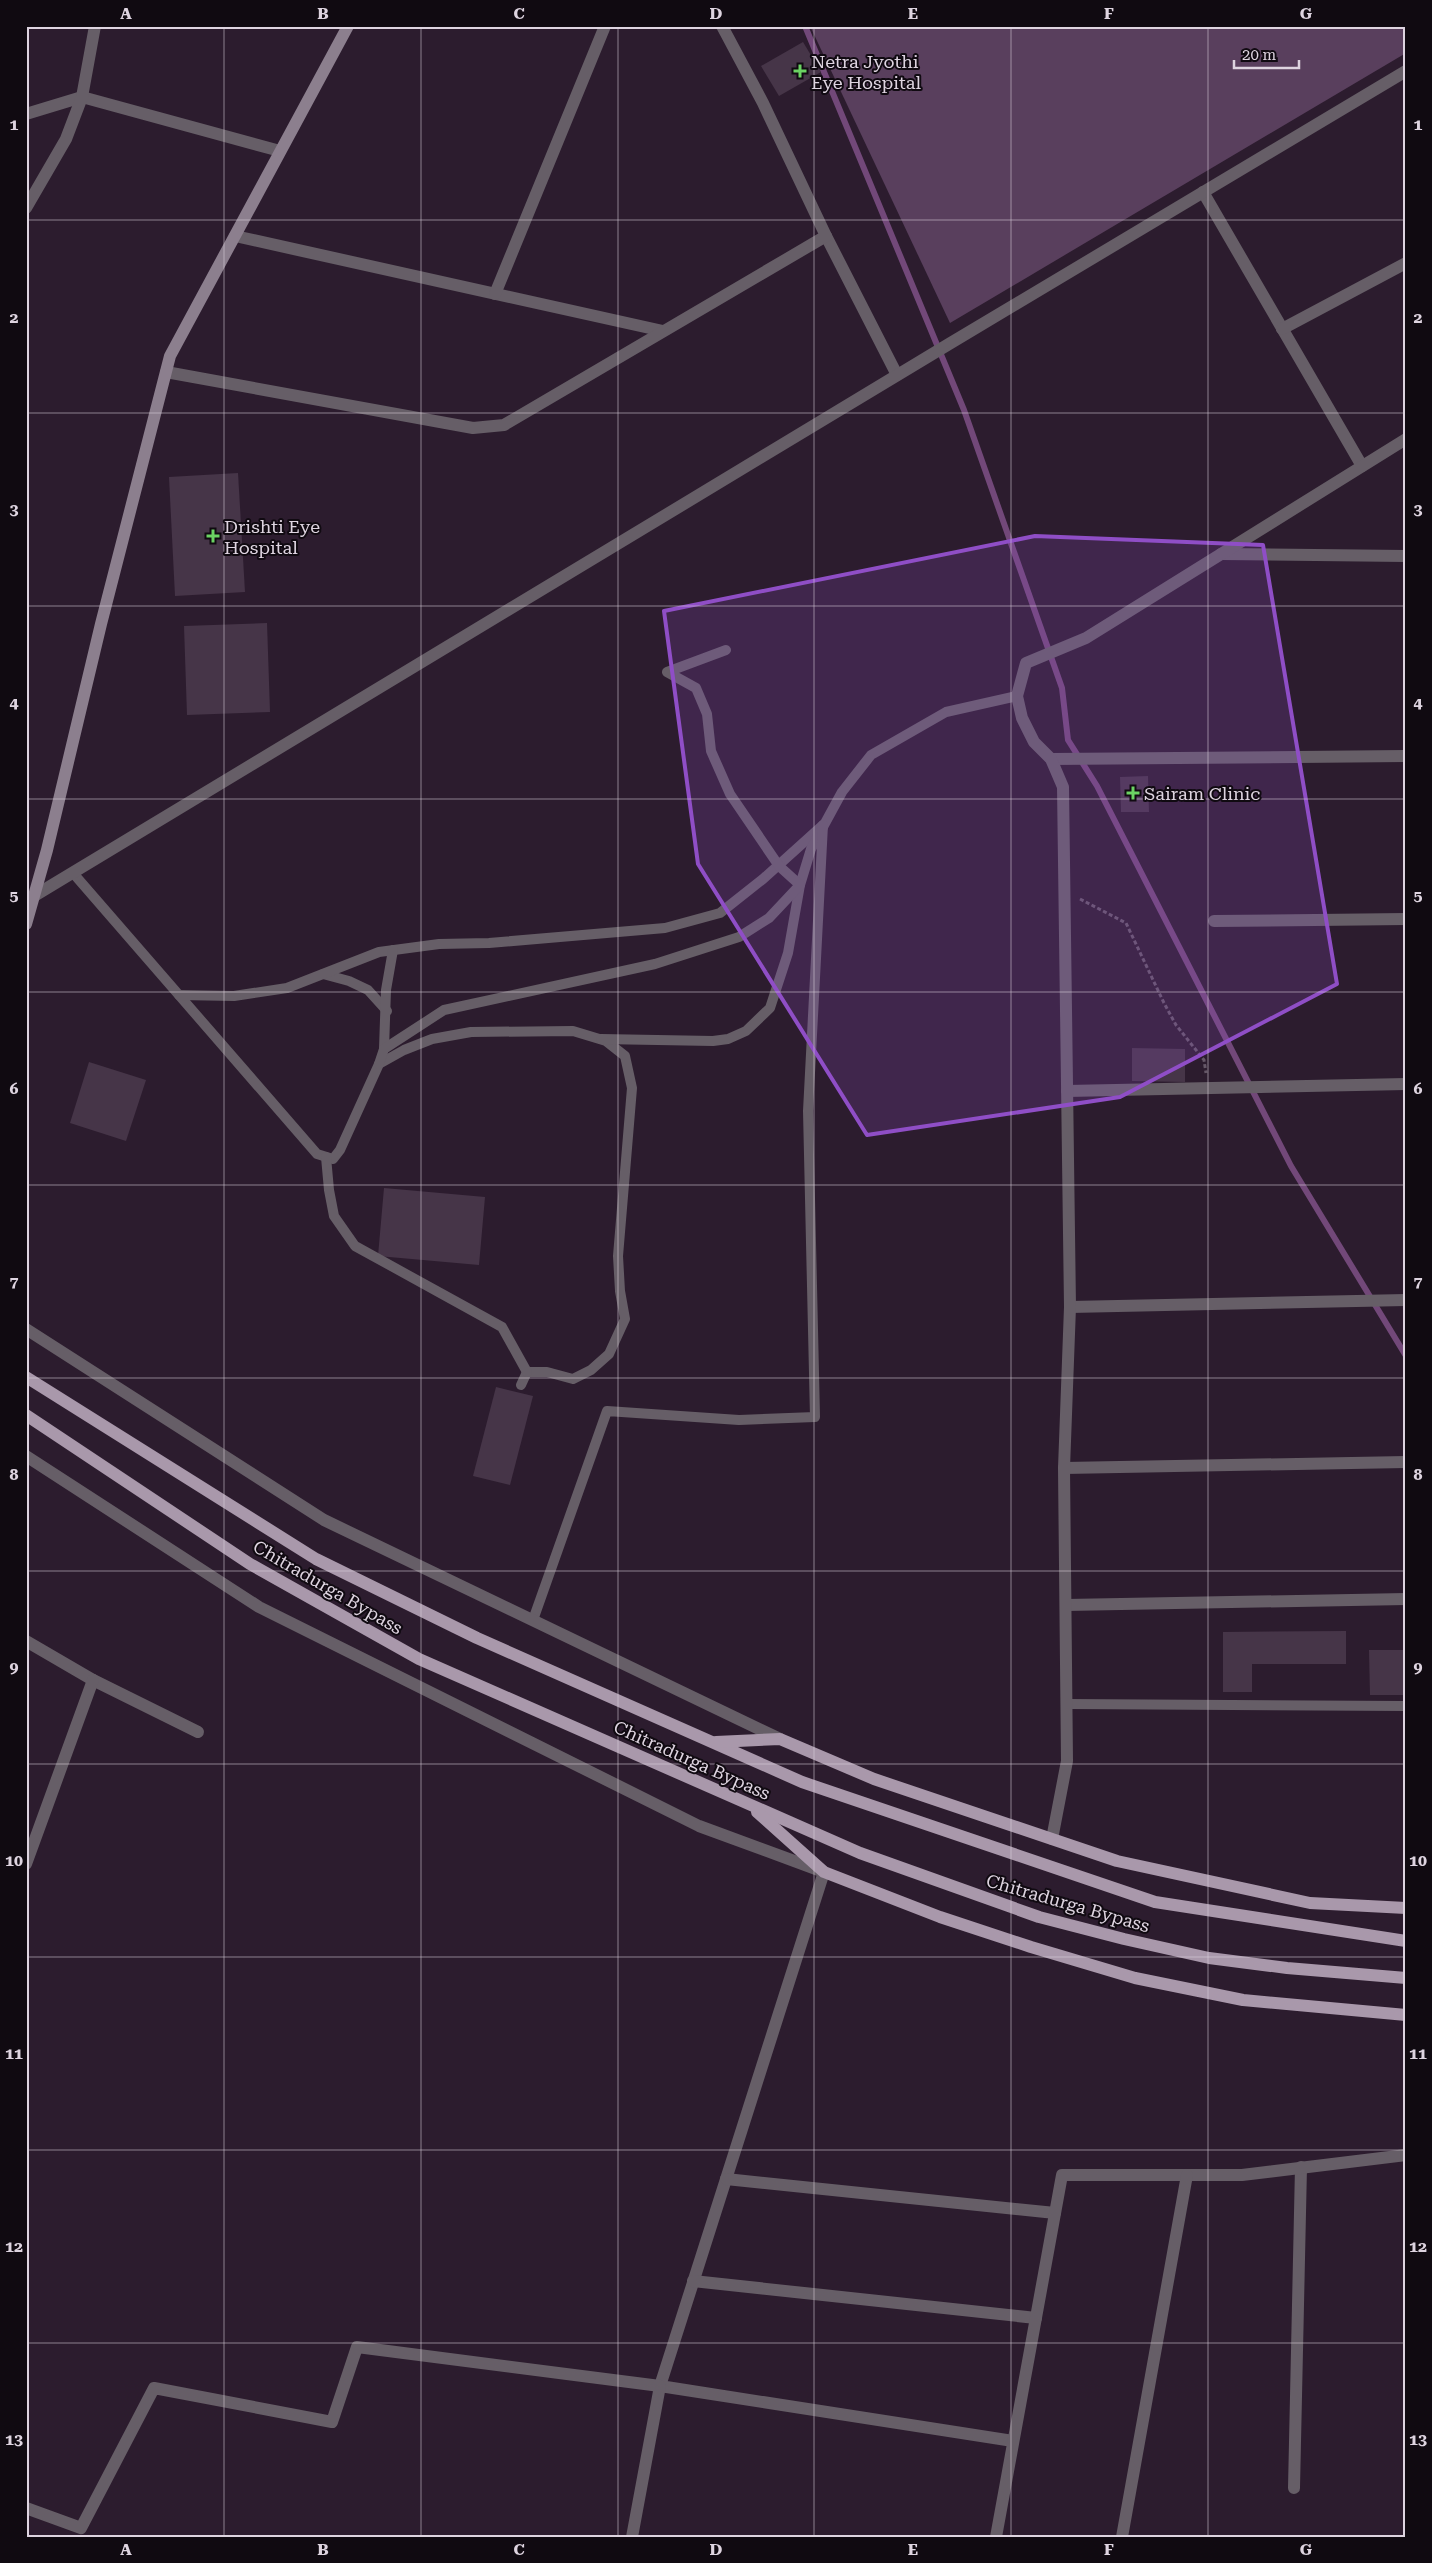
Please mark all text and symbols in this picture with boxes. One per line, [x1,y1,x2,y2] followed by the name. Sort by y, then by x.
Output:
[120,4,132,23] text: A
[317,4,329,23] text: B
[513,4,525,23] text: C
[710,4,723,23] text: D
[908,4,918,23] text: E
[1104,4,1114,23] text: F
[1300,4,1313,23] text: G
[1234,38,1300,70] scale bar
[1242,46,1277,64] text: 20 m
[811,51,921,93] place label: Netra Jyothi Eye Hospital
[793,64,807,78] marker: Netra Jyothi Eye Hospital
[10,115,19,134] text: 1
[1414,115,1423,134] text: 1
[10,308,19,327] text: 2
[1414,308,1423,327] text: 2
[10,500,19,519] text: 3
[1414,500,1423,519] text: 3
[224,516,320,558] place label: Drishti Eye Hospital
[206,529,220,543] marker: Drishti Eye Hospital
[10,693,19,712] text: 4
[1414,693,1423,712] text: 4
[1144,783,1260,804] place label: Sairam Clinic
[1126,786,1140,800] marker: Sairam Clinic
[10,886,19,905] text: 5
[1414,886,1423,905] text: 5
[10,1079,19,1098] text: 6
[1414,1079,1423,1098] text: 6
[10,1272,19,1291] text: 7
[1414,1272,1423,1291] text: 7
[10,1465,19,1484] text: 8
[1414,1465,1423,1484] text: 8
[250,1536,406,1638] street label: Chitradurga Bypass
[10,1658,19,1677] text: 9
[1414,1658,1423,1677] text: 9
[610,1716,774,1804] street label: Chitradurga Bypass
[5,1851,23,1870] text: 10
[1409,1851,1427,1870] text: 10
[984,1870,1152,1936] street label: Chitradurga Bypass
[5,2044,23,2063] text: 11
[1409,2044,1427,2063] text: 11
[5,2237,23,2256] text: 12
[1409,2237,1427,2256] text: 12
[5,2430,23,2449] text: 13
[1409,2430,1427,2449] text: 13
[120,2540,132,2559] text: A
[317,2540,329,2559] text: B
[513,2540,525,2559] text: C
[710,2540,723,2559] text: D
[908,2540,918,2559] text: E
[1104,2540,1114,2559] text: F
[1300,2540,1313,2559] text: G

